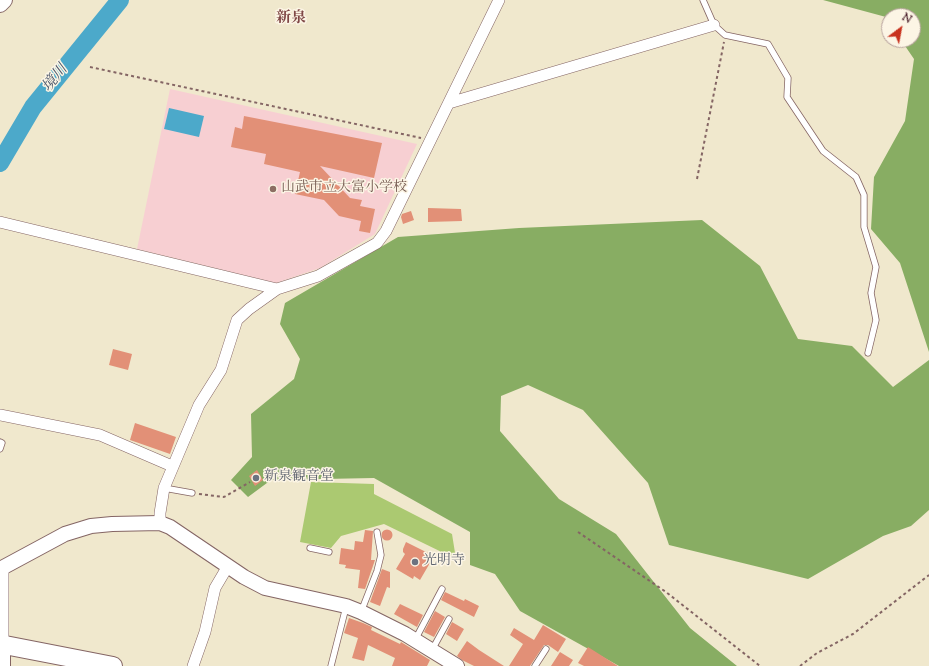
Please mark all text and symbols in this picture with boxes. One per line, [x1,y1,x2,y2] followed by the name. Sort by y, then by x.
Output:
[881,8,921,48] north arrow
[276,10,306,28] district label: 新泉
[899,10,915,28] text: N
[40,62,72,96] water label: 境川
[281,181,407,197] place label: 山武市立大富小学校
[268,184,278,194] marker: 山武市立大富小学校
[264,470,334,486] place label: 新泉観音堂
[251,473,261,483] marker: 新泉観音堂
[423,554,465,570] place label: 光明寺
[410,557,420,567] marker: 光明寺

